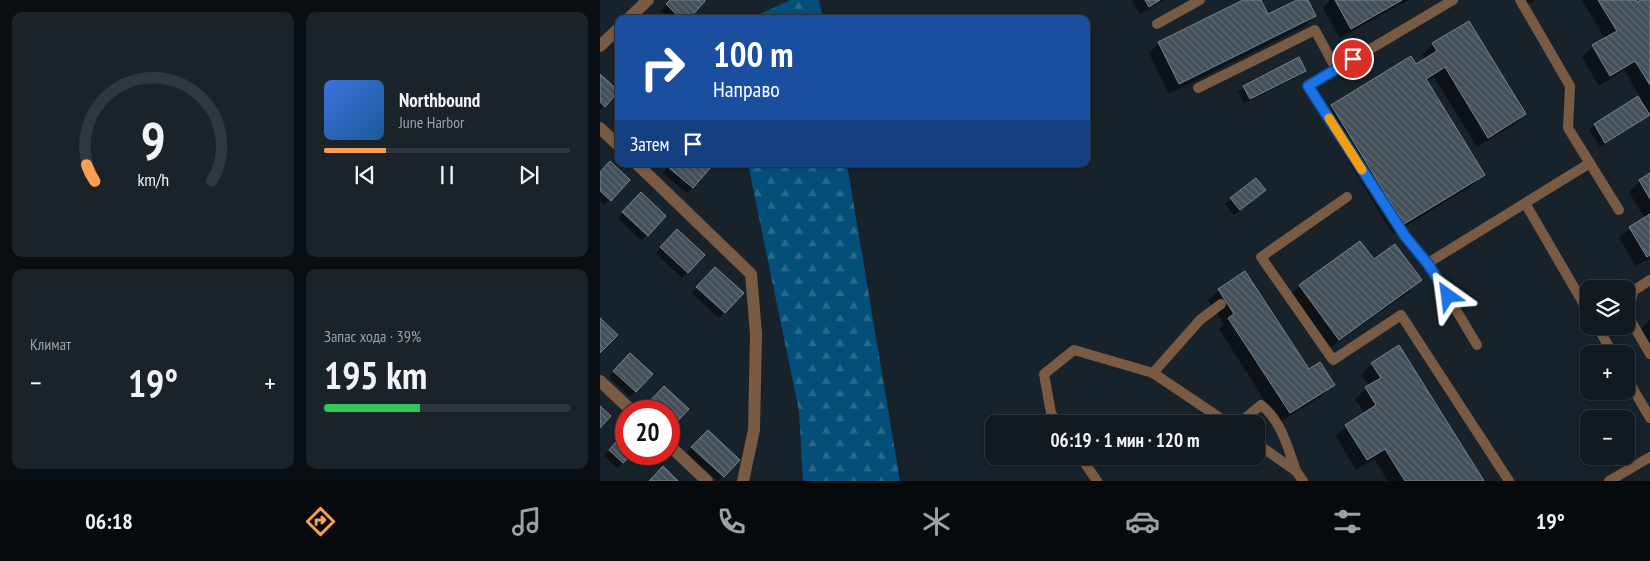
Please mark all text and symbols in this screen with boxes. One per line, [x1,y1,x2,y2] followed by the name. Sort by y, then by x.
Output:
[713,31,794,77] text: 100 m
[630,35,695,100] icon: right
[1332,38,1374,80] pin
[1339,45,1367,73] icon: arrive
[713,75,780,103] text: Направо
[399,88,480,112] text: Northbound
[141,107,165,174] text: 9
[399,112,464,132] text: June Harbor
[679,130,707,158] icon: arrive
[630,132,669,156] text: Затем
[351,161,379,189] icon: previous
[433,161,461,189] icon: pause
[515,161,543,189] icon: next
[137,168,169,191] text: km/h
[1421,269,1473,321] position arrow
[1580,280,1635,465] map controls
[1580,280,1635,335] button: layers
[324,326,421,346] text: Запас хода · 39%
[30,334,71,354] text: Климат
[1580,345,1635,400] button: +
[324,350,427,399] text: 195 km
[128,358,178,407] text: 19°
[30,364,42,401] text: −
[264,364,276,401] text: +
[615,400,680,465] speed limit sign: 20
[1580,410,1635,465] button: −
[1051,428,1199,452] text: 06:19 · 1 мин · 120 m
[303,504,338,539] icon: directions
[509,504,544,539] icon: music
[714,504,749,539] icon: phone
[919,504,954,539] icon: climate
[1125,504,1160,539] icon: car
[1330,504,1365,539] icon: filters
[85,507,133,535] text: 06:18
[1536,507,1565,535] text: 19°

